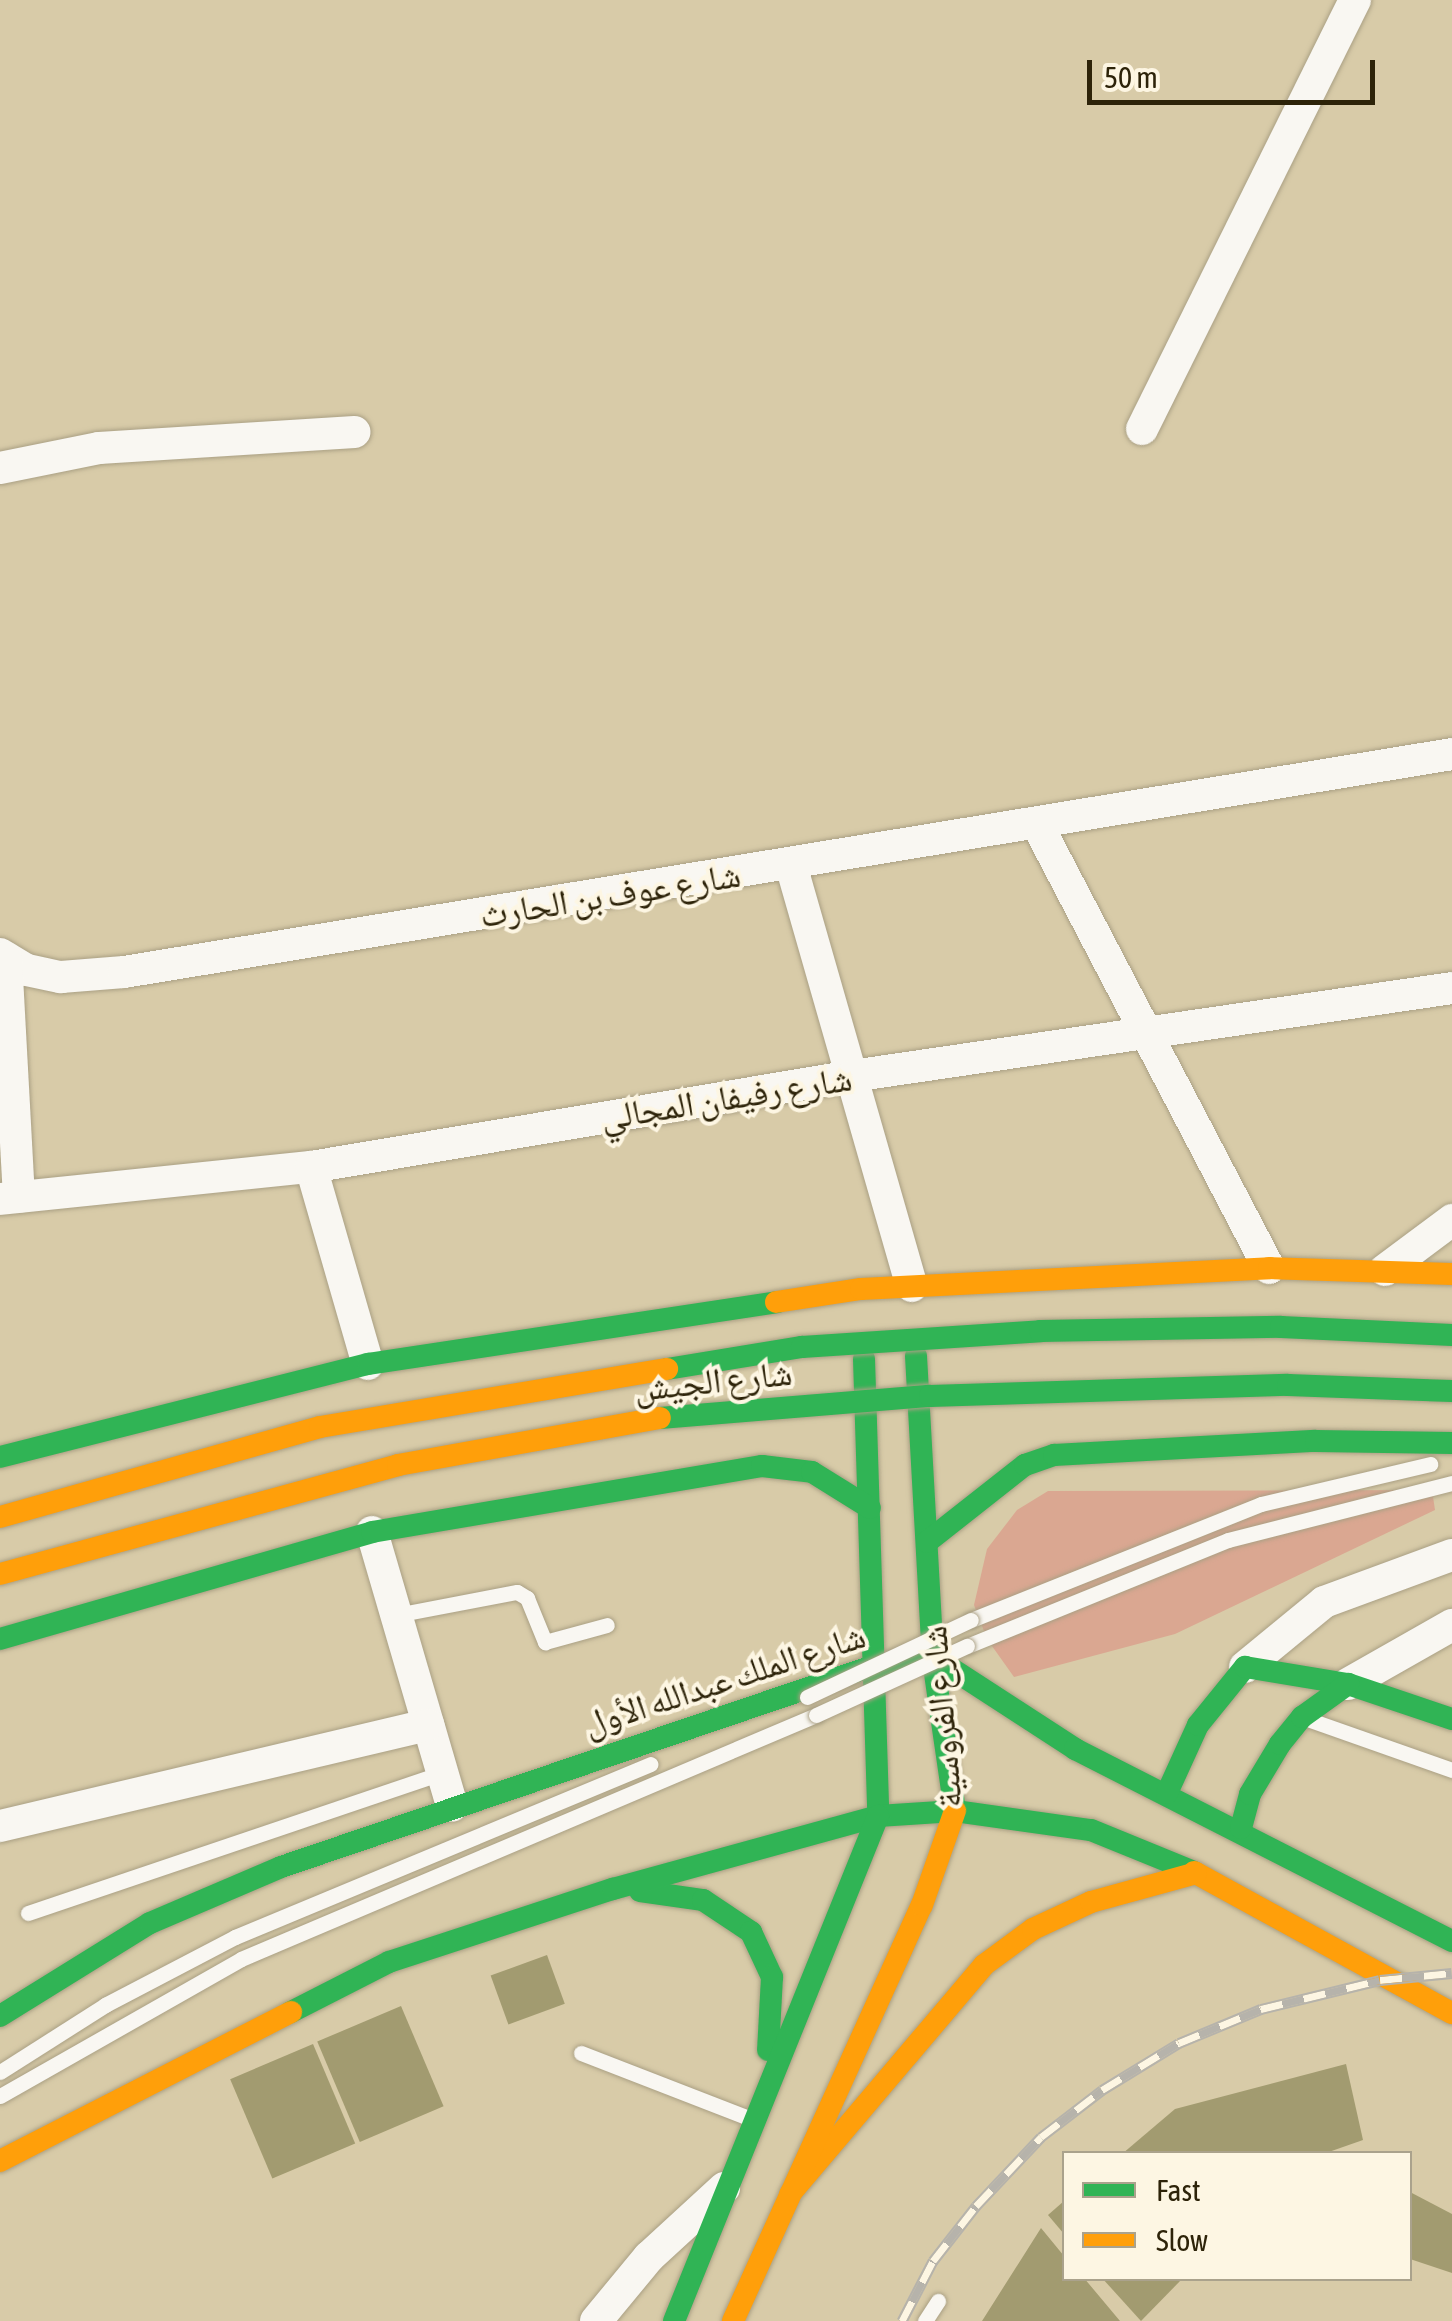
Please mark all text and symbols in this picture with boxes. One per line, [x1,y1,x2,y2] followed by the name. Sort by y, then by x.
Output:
[1092,40,1380,102] scale bar
[1104,60,1158,94] text: 50 m
[477,853,743,935] street label: شارع عوف بن الحارث
[597,1056,855,1138] street label: شارع رفيفان المجالي
[632,1351,794,1409] street label: شارع الجيش
[578,1614,870,1744] street label: شارع الملك عبدالله الأول
[912,1624,970,1810] street label: شارع الفروسية
[1062,2151,1412,2281] legend
[1156,2173,1201,2207] text: Fast
[1156,2223,1208,2257] text: Slow

